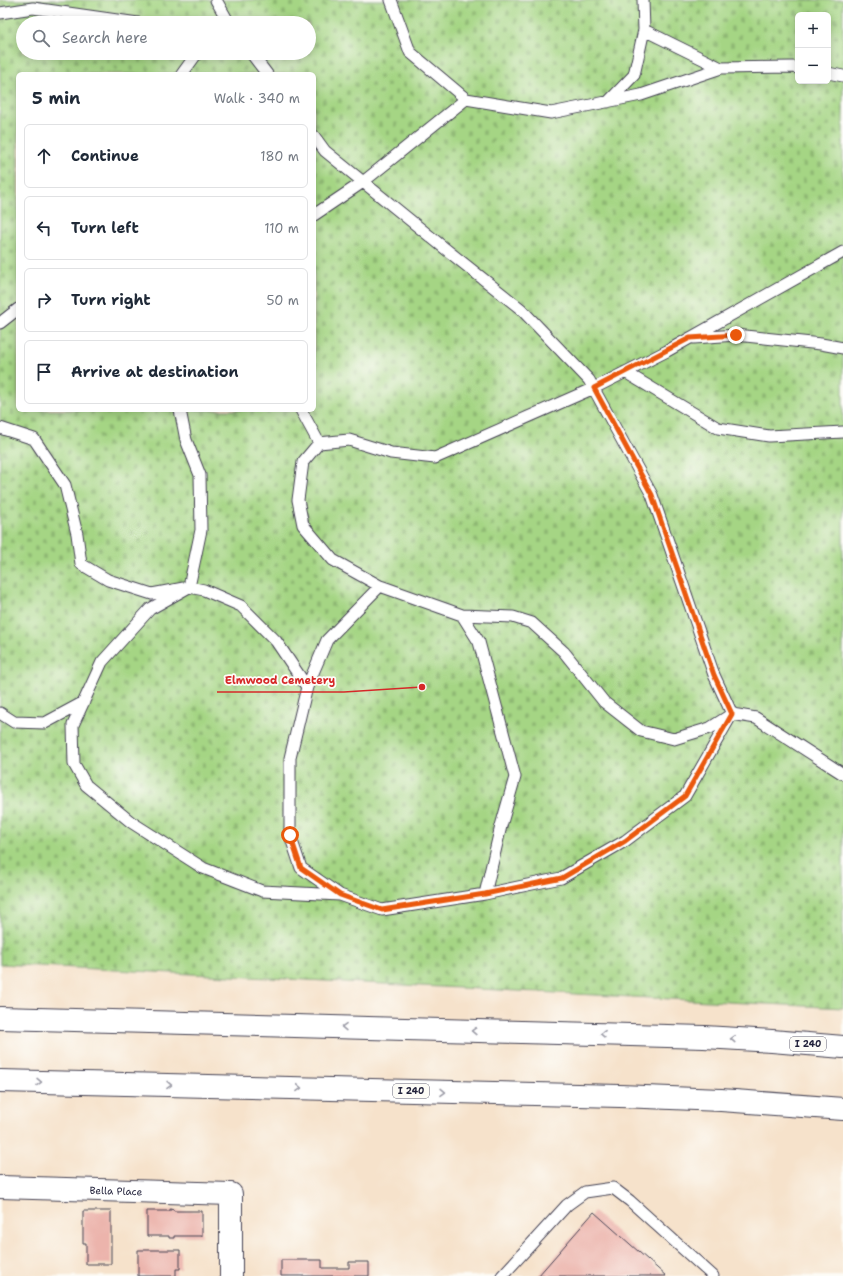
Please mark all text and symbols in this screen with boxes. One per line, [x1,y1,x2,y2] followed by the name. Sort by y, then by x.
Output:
[795,12,831,84] map controls
[795,12,831,48] button: +
[16,16,316,60] search box
[30,27,52,49] icon: search
[62,28,148,48] text: Search here
[795,48,831,84] button: −
[32,87,80,109] text: 5 min
[214,90,300,107] text: Walk · 340 m
[33,145,55,167] icon: ahead
[71,146,139,166] text: Continue
[260,148,299,165] text: 180 m
[33,217,55,239] icon: left
[71,218,139,238] text: Turn left
[264,220,299,237] text: 110 m
[33,289,55,311] icon: right
[71,290,151,310] text: Turn right
[266,292,299,309] text: 50 m
[727,326,745,344] route end
[33,361,55,383] icon: arrive
[71,362,239,382] text: Arrive at destination
[217,669,344,692] callout: Elmwood Cemetery
[225,673,336,688] text: Elmwood Cemetery
[281,826,299,844] route start
[341,1023,347,1031] one-way arrow
[471,1026,477,1035] one-way arrow
[600,1030,606,1039] one-way arrow
[730,1034,736,1043] one-way arrow
[790,1037,826,1051] road number: I 240
[36,1078,42,1086] one-way arrow
[166,1081,172,1089] one-way arrow
[296,1084,302,1093] one-way arrow
[393,1084,429,1098] road number: I 240
[440,1088,446,1096] one-way arrow
[89,1183,143,1198] street label: Bella Place

